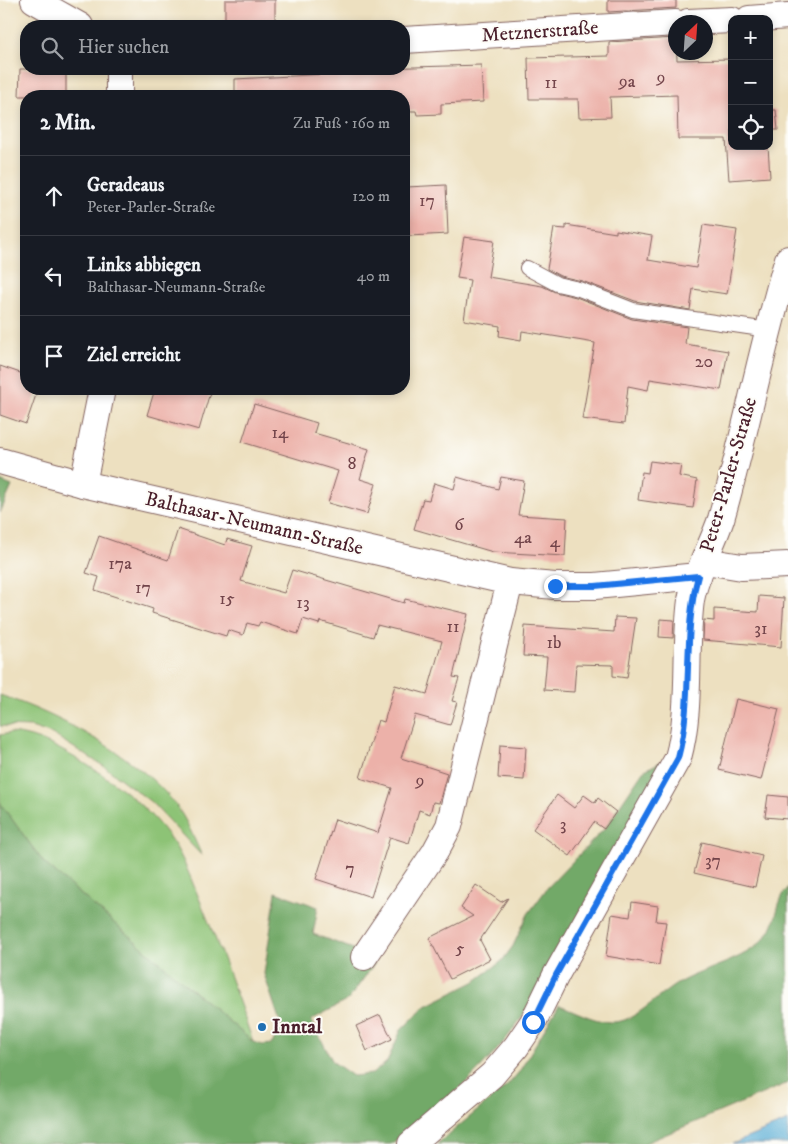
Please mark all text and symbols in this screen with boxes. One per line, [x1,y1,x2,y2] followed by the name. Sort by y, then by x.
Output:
[481,15,599,49] street label: Metznerstraße
[668,15,713,60] north arrow
[728,15,773,150] map controls
[728,15,773,60] button: +
[20,20,410,75] search box
[38,34,66,62] icon: search
[78,36,169,59] text: Hier suchen
[728,60,773,105] button: −
[656,67,665,89] house number: 9
[618,71,636,93] house number: 9a
[544,72,558,94] house number: 11
[728,105,773,150] button: locate
[40,110,95,136] text: 2 Min.
[293,113,390,133] text: Zu Fuß · 160 m
[87,174,164,197] text: Geradeaus
[40,182,68,210] icon: ahead
[352,186,390,206] text: 120 m
[419,190,435,212] house number: 17
[87,197,215,217] text: Peter-Parler-Straße
[87,254,201,277] text: Links abbiegen
[40,262,68,290] icon: left
[357,266,390,286] text: 40 m
[87,277,265,297] text: Balthasar-Neumann-Straße
[40,342,68,370] icon: arrive
[87,344,181,367] text: Ziel erreicht
[695,351,713,373] house number: 20
[695,395,763,555] street label: Peter-Parler-Straße
[272,422,289,444] house number: 14
[347,453,357,475] house number: 8
[143,487,365,561] street label: Balthasar-Neumann-Straße
[454,514,464,536] house number: 6
[514,527,532,549] house number: 4a
[550,531,561,553] house number: 4
[108,553,132,575] house number: 17a
[544,575,567,598] route end
[135,577,151,599] house number: 17
[219,588,235,610] house number: 15
[296,592,310,614] house number: 13
[446,616,460,638] house number: 11
[754,618,768,640] house number: 31
[546,632,562,654] house number: 1b
[415,770,424,792] house number: 9
[560,814,566,836] house number: 3
[705,850,721,872] house number: 37
[345,858,355,880] house number: 7
[456,938,465,960] house number: 5
[522,1011,545,1034] route start
[272,1015,323,1040] place label: Inntal
[256,1021,268,1033] marker: Inntal

